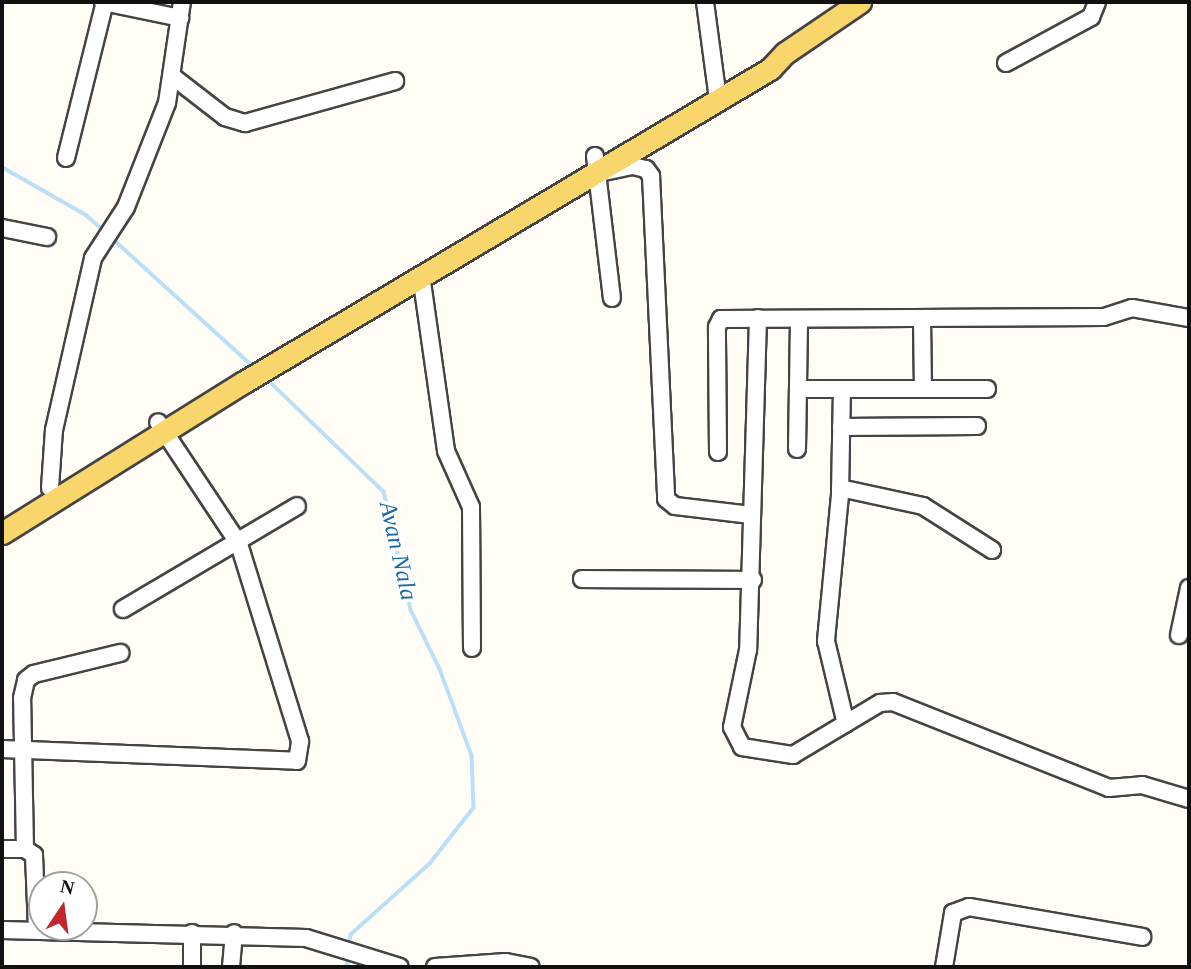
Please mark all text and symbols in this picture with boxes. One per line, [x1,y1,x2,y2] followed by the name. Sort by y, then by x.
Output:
[373,499,423,603] water label: Avan Nala
[28,871,98,941] north arrow
[58,875,76,899] text: N

